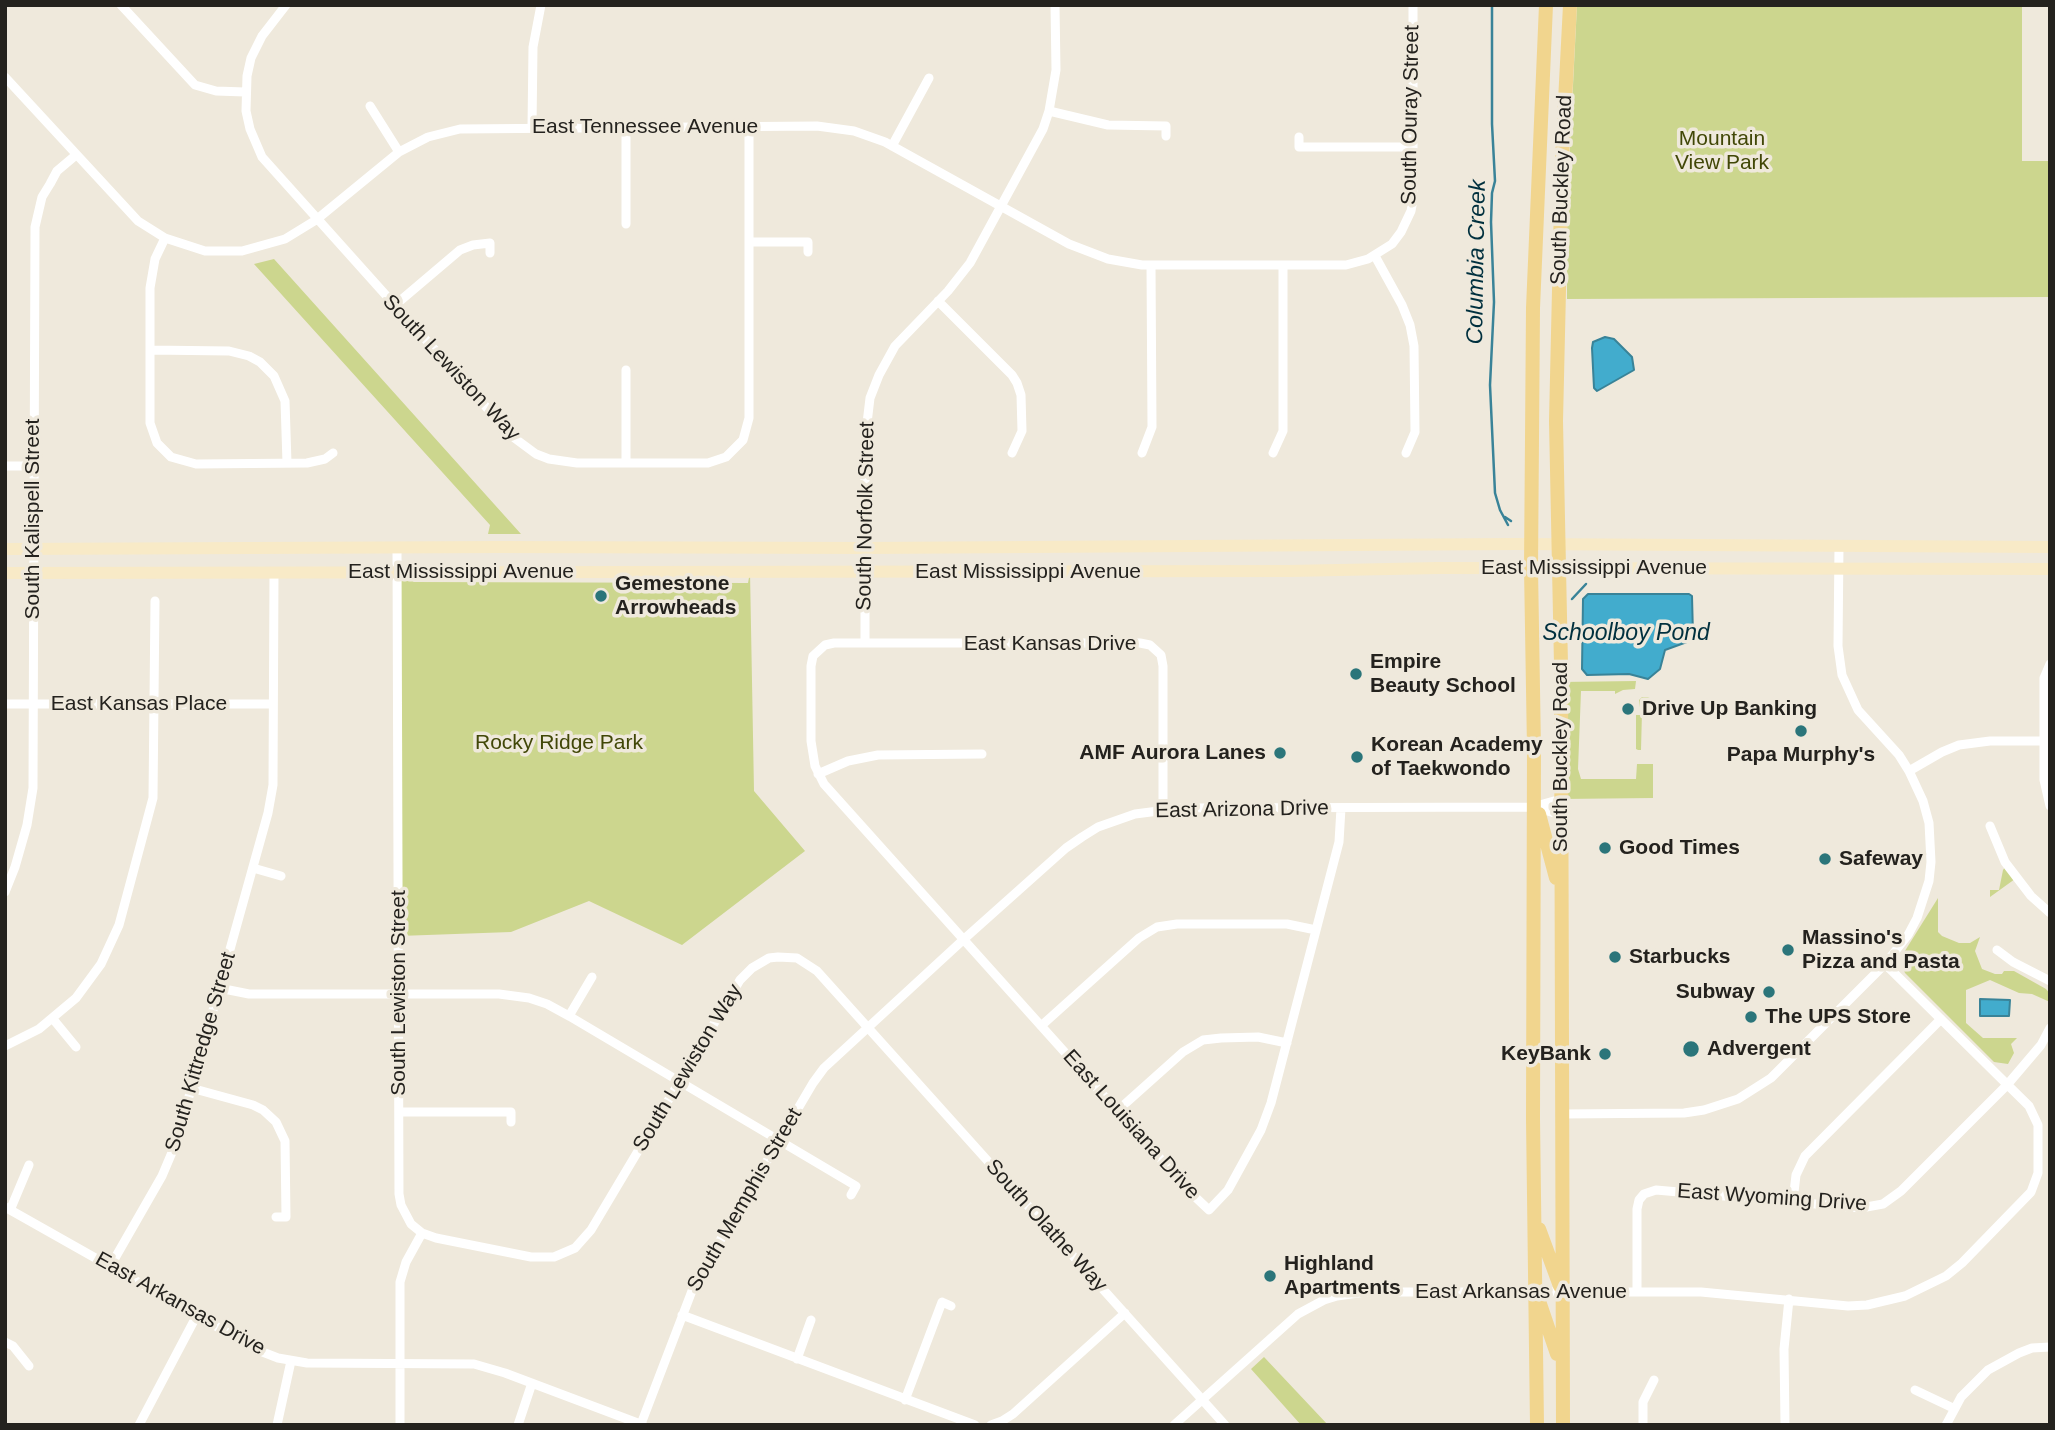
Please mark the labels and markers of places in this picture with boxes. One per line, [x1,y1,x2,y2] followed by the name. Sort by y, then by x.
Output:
[615,571,736,621] place label: Gemestone Arrowheads
[593,588,609,604] marker: Gemestone Arrowheads
[1370,649,1516,699] place label: Empire Beauty School
[1348,666,1364,682] marker: Empire Beauty School
[1642,696,1817,722] place label: Drive Up Banking
[1620,701,1636,717] marker: Drive Up Banking
[1793,723,1809,739] marker: Papa Murphy's
[1371,732,1543,782] place label: Korean Academy of Taekwondo
[1079,740,1266,766] place label: AMF Aurora Lanes
[1727,742,1875,768] place label: Papa Murphy's
[1272,745,1288,761] marker: AMF Aurora Lanes
[1349,749,1365,765] marker: Korean Academy of Taekwondo
[1619,835,1740,861] place label: Good Times
[1597,840,1613,856] marker: Good Times
[1839,846,1923,872] place label: Safeway
[1817,851,1833,867] marker: Safeway
[1802,925,1960,975] place label: Massino's Pizza and Pasta
[1780,942,1796,958] marker: Massino's Pizza and Pasta
[1629,944,1731,970] place label: Starbucks
[1607,949,1623,965] marker: Starbucks
[1676,979,1755,1005] place label: Subway
[1761,984,1777,1000] marker: Subway
[1765,1004,1911,1030] place label: The UPS Store
[1743,1009,1759,1025] marker: The UPS Store
[1707,1036,1811,1062] place label: Advergent
[1681,1039,1701,1059] marker: Advergent
[1501,1041,1591,1067] place label: KeyBank
[1597,1046,1613,1062] marker: KeyBank
[1284,1251,1401,1301] place label: Highland Apartments
[1262,1268,1278,1284] marker: Highland Apartments

